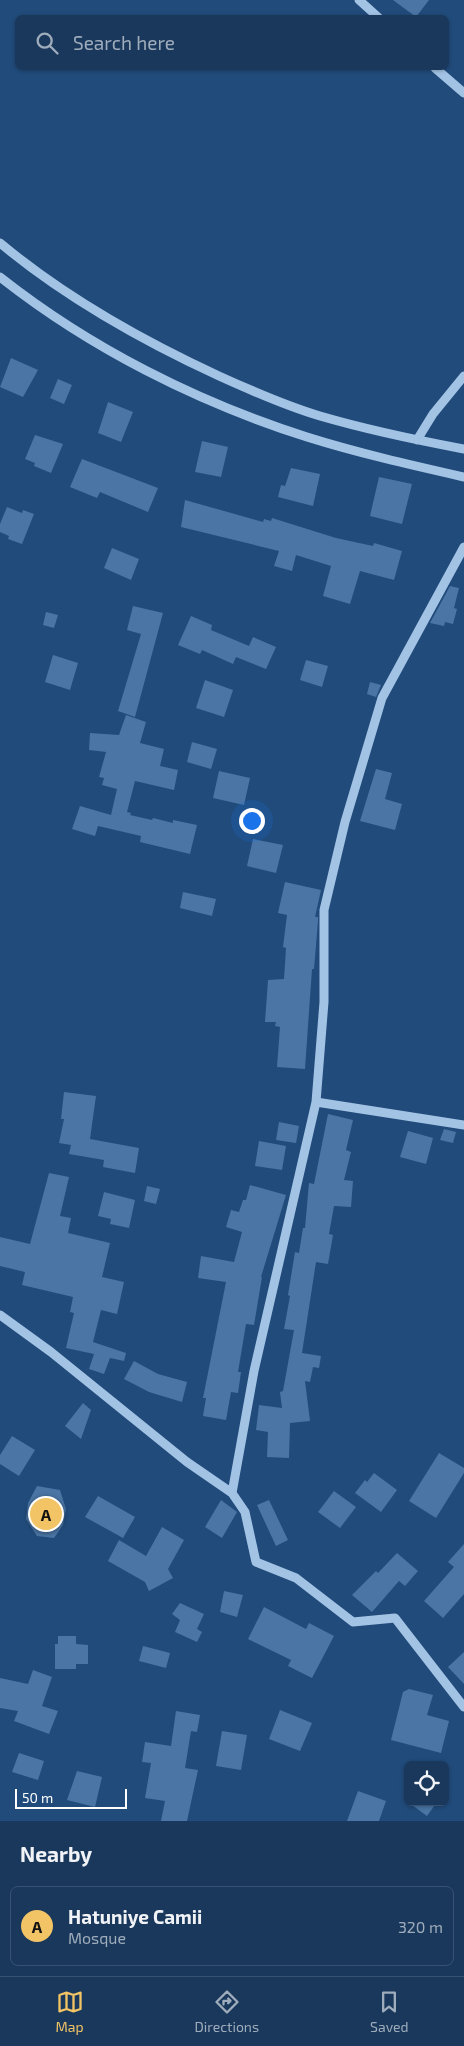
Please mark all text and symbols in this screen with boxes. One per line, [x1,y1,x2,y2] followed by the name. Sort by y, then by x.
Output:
[15,15,449,70] search box
[33,29,61,57] icon: search
[73,31,175,54] text: Search here
[239,808,265,834] your location
[30,1495,62,1533] pin: A
[404,1761,449,1806] map controls
[404,1761,449,1806] button: locate
[15,1786,128,1809] scale bar
[22,1789,53,1806] text: 50 m
[20,1841,92,1866] text: Nearby
[68,1905,202,1928] text: Hatuniye Camii
[32,1917,42,1936] text: A
[398,1917,443,1936] text: 320 m
[68,1928,126,1947] text: Mosque
[55,1988,84,2035] tab: Map
[195,1988,259,2035] tab: Directions
[370,1988,409,2035] tab: Saved

